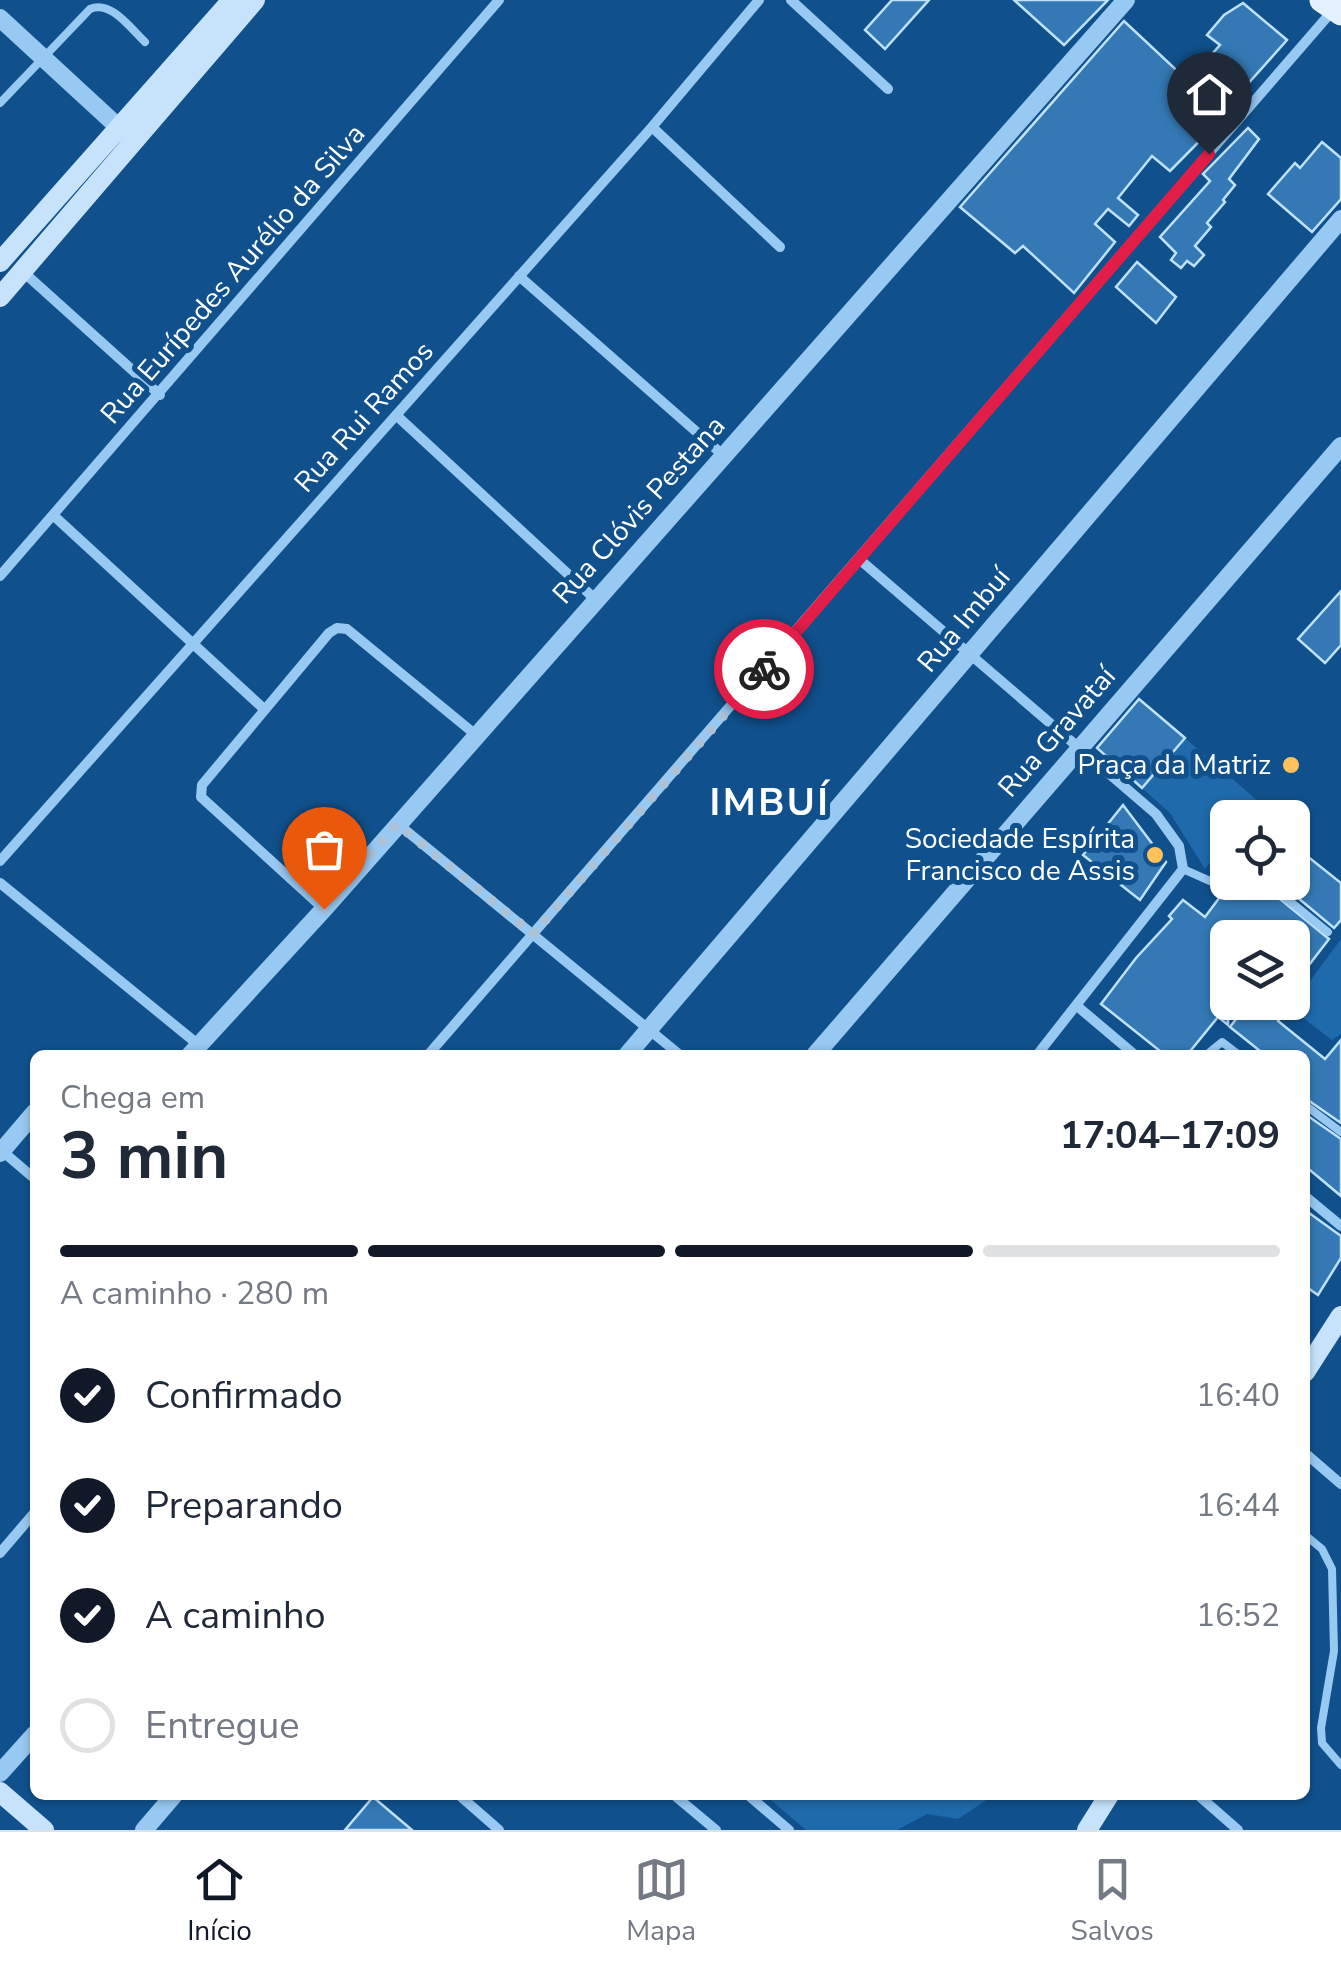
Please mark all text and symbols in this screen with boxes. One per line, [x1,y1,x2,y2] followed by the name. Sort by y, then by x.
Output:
[1167,52,1252,155] pin
[1182,67,1237,122] icon: home
[92,116,374,432] street label: Rua Eurípedes Aurélio da Silva
[286,333,442,501] street label: Rua Rui Ramos
[544,408,734,612] street label: Rua Clóvis Pestana
[909,558,1020,681] street label: Rua Imbuí
[714,619,814,719] courier
[737,642,792,697] icon: bike
[990,657,1125,805] street label: Rua Gravataí
[1078,746,1271,784] place label: Praça da Matriz
[1280,754,1302,776] marker: Praça da Matriz
[709,777,831,828] district label: IMBUÍ
[1210,800,1310,1020] map controls
[1210,800,1310,900] button: locate
[282,807,367,910] pin
[905,820,1135,890] place label: Sociedade Espírita Francisco de Assis
[297,822,352,877] icon: bag
[1144,844,1166,866] marker: Sociedade Espírita Francisco de Assis
[1210,920,1310,1020] button: layers
[60,1076,205,1119] text: Chega em
[1060,1110,1280,1161] text: 17:04–17:09
[60,1112,228,1201] text: 3 min
[60,1272,329,1315] text: A caminho · 280 m
[60,1368,115,1423] icon: check
[145,1370,343,1421] text: Confirmado
[1196,1374,1280,1417] text: 16:40
[60,1478,115,1533] icon: check
[145,1480,343,1531] text: Preparando
[1196,1484,1280,1527] text: 16:44
[60,1588,115,1643] icon: check
[145,1590,326,1641] text: A caminho
[1196,1594,1280,1637] text: 16:52
[145,1700,299,1751] text: Entregue
[187,1852,252,1950] tab: Início
[626,1852,696,1950] tab: Mapa
[1071,1852,1154,1950] tab: Salvos

